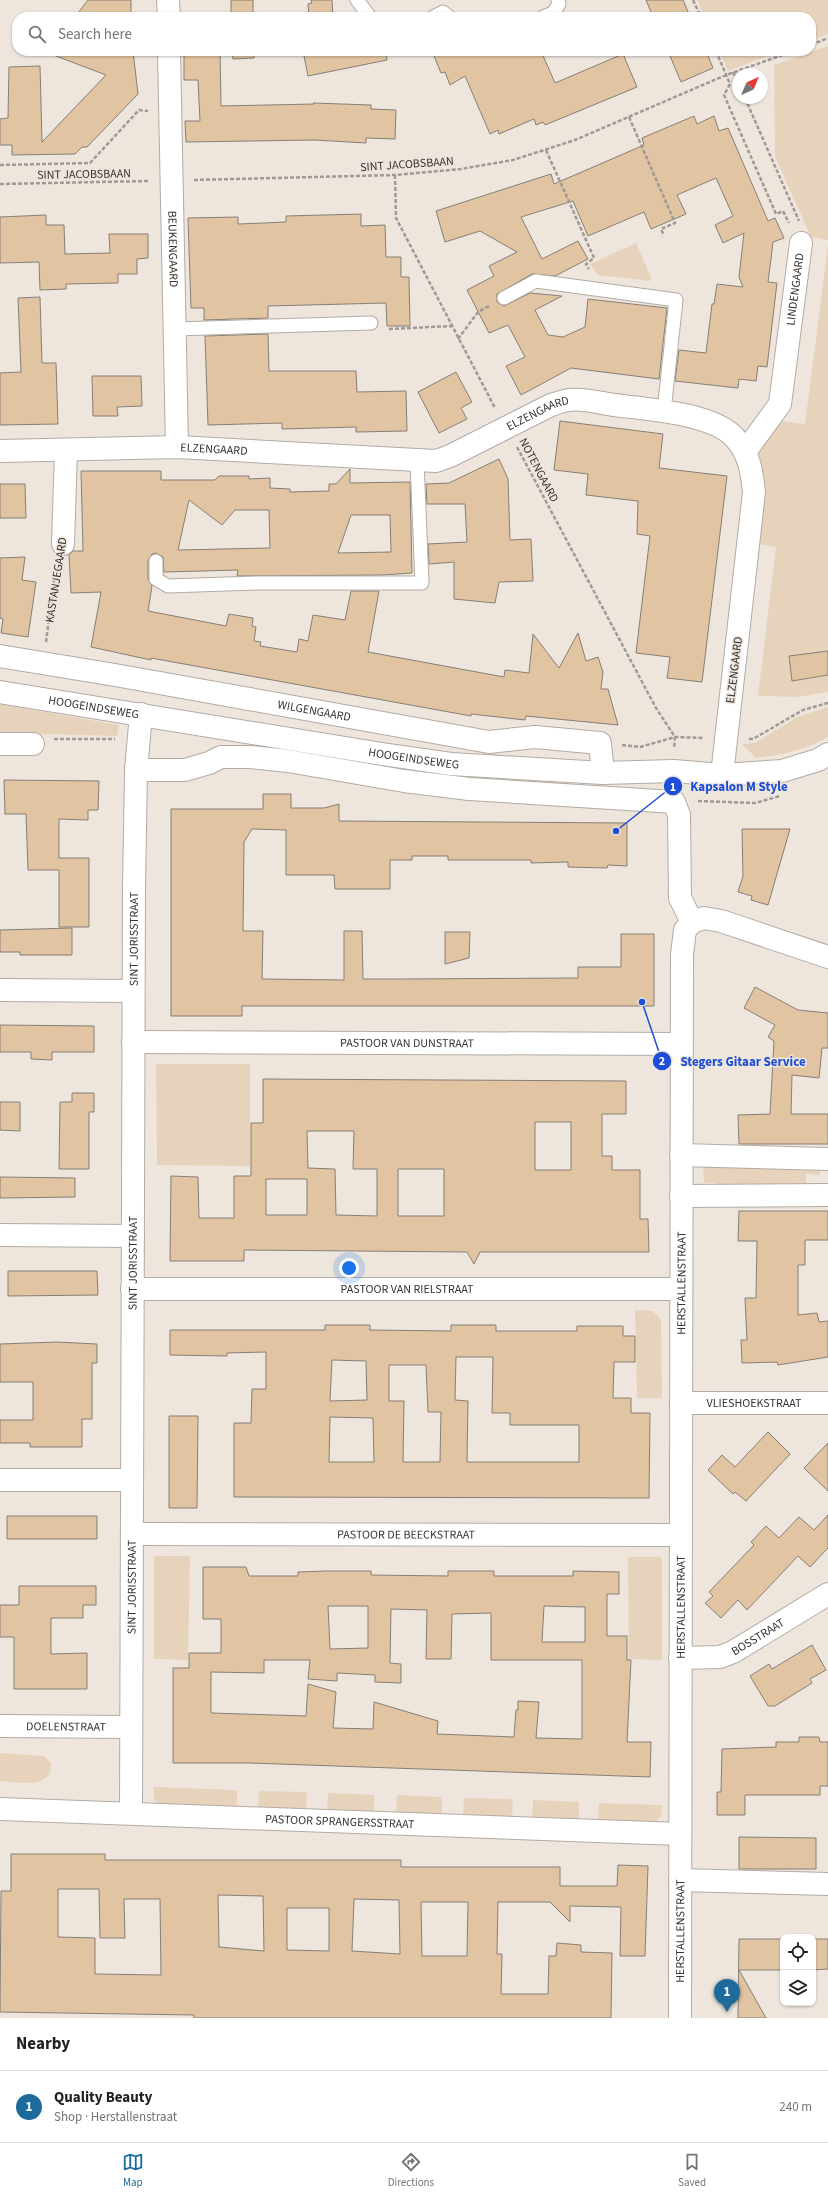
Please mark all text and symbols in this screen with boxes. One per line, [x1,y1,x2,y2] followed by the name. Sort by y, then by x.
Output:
[12,12,816,56] search box
[26,23,48,45] icon: search
[58,24,132,45] text: Search here
[732,68,768,104] north arrow
[360,153,454,176] street label: SINT JACOBSBAAN
[37,165,131,184] street label: SINT JACOBSBAAN
[163,210,182,288] street label: BEUKENGAARD
[782,252,809,327] street label: LINDENGAARD
[504,392,571,435] street label: ELZENGAARD
[515,435,563,505] street label: NOTENGAARD
[180,439,248,460] street label: ELZENGAARD
[41,536,72,624] street label: KASTANJEGAARD
[722,636,747,704] street label: ELZENGAARD
[47,692,140,723] street label: HOOGEINDSEWEG
[276,696,352,726] street label: WILGENGAARD
[367,744,460,773] street label: HOOGEINDSEWEG
[663,774,796,799] callout: Kapsalon M Style
[690,778,788,796] text: Kapsalon M Style
[670,779,676,796] text: 1
[126,891,143,986] street label: SINT JORISSTRAAT
[340,1035,475,1052] street label: PASTOOR VAN DUNSTRAAT
[652,1049,813,1074] callout: Stegers Gitaar Service
[659,1053,665,1070] text: 2
[680,1053,806,1071] text: Stegers Gitaar Service
[125,1215,142,1310] street label: SINT JORISSTRAAT
[673,1231,690,1335] street label: HERSTALLENSTRAAT
[339,1258,359,1278] your location
[340,1281,474,1298] street label: PASTOOR VAN RIELSTRAAT
[706,1395,802,1412] street label: VLIESHOEKSTRAAT
[337,1526,476,1544] street label: PASTOOR DE BEECKSTRAAT
[124,1539,141,1634] street label: SINT JORISSTRAAT
[673,1555,690,1659] street label: HERSTALLENSTRAAT
[728,1614,788,1660] street label: BOSSTRAAT
[26,1718,107,1736] street label: DOELENSTRAAT
[265,1811,415,1833] street label: PASTOOR SPRANGERSSTRAAT
[672,1879,689,1983] street label: HERSTALLENSTRAAT
[780,1934,816,2006] map controls
[780,1934,816,1970] button: locate
[780,1970,816,2006] button: layers
[714,1979,740,2012] pin: 1
[16,2032,70,2056] text: Nearby
[54,2087,152,2108] text: Quality Beauty
[26,2098,32,2116] text: 1
[779,2098,812,2116] text: 240 m
[54,2108,177,2126] text: Shop · Herstallenstraat
[122,2151,144,2190] tab: Map
[388,2151,434,2190] tab: Directions
[678,2151,706,2190] tab: Saved

